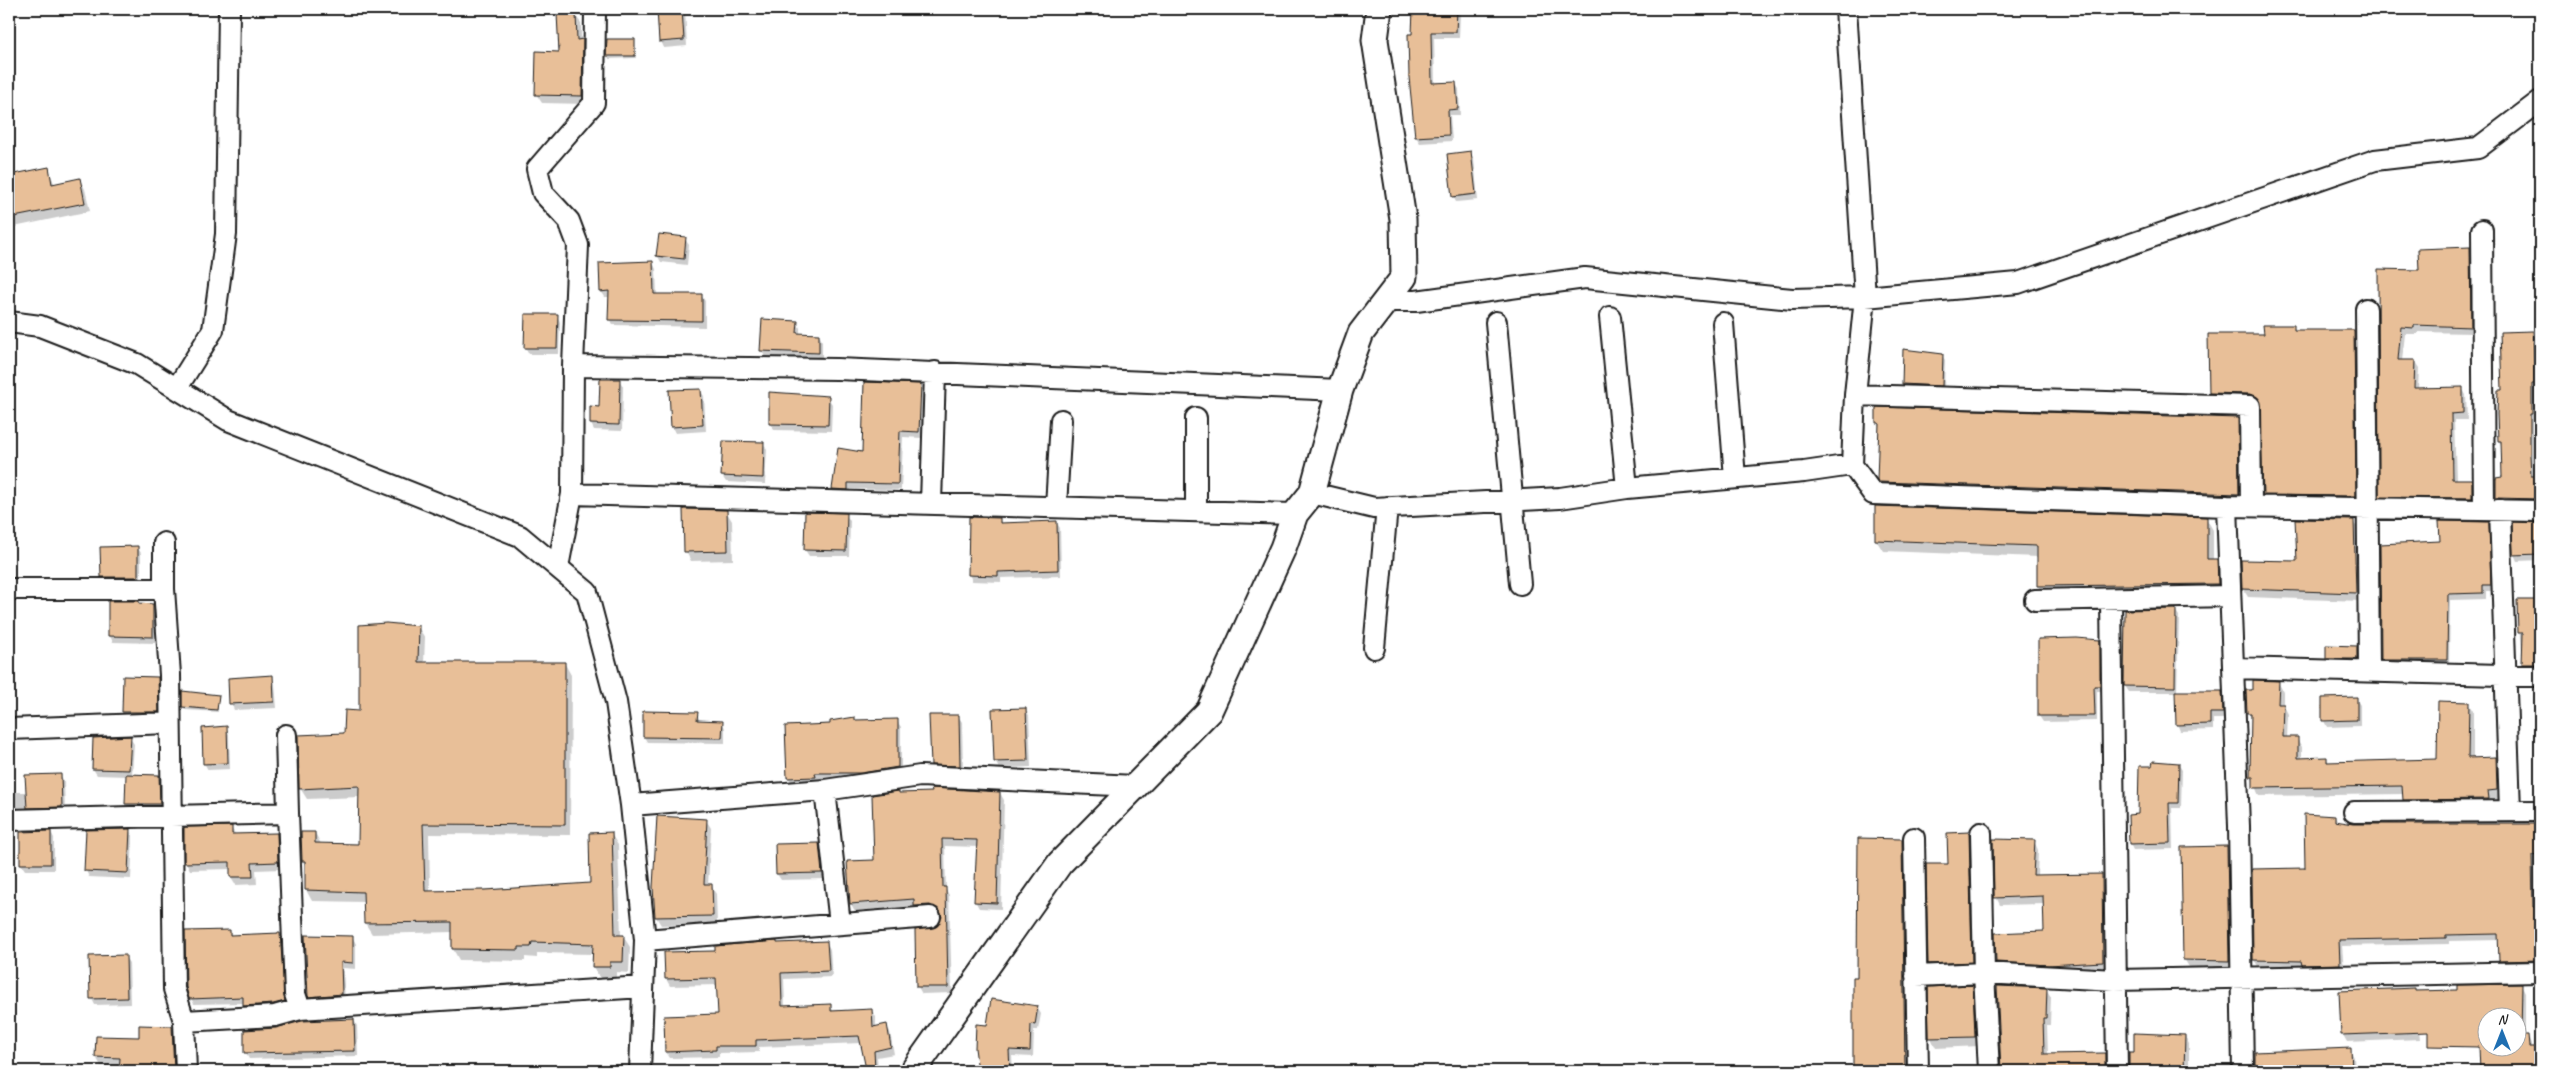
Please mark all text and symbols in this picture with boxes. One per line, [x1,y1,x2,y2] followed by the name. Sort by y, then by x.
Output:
[2476,1008,2526,1058] north arrow
[2498,1011,2509,1028] text: N

